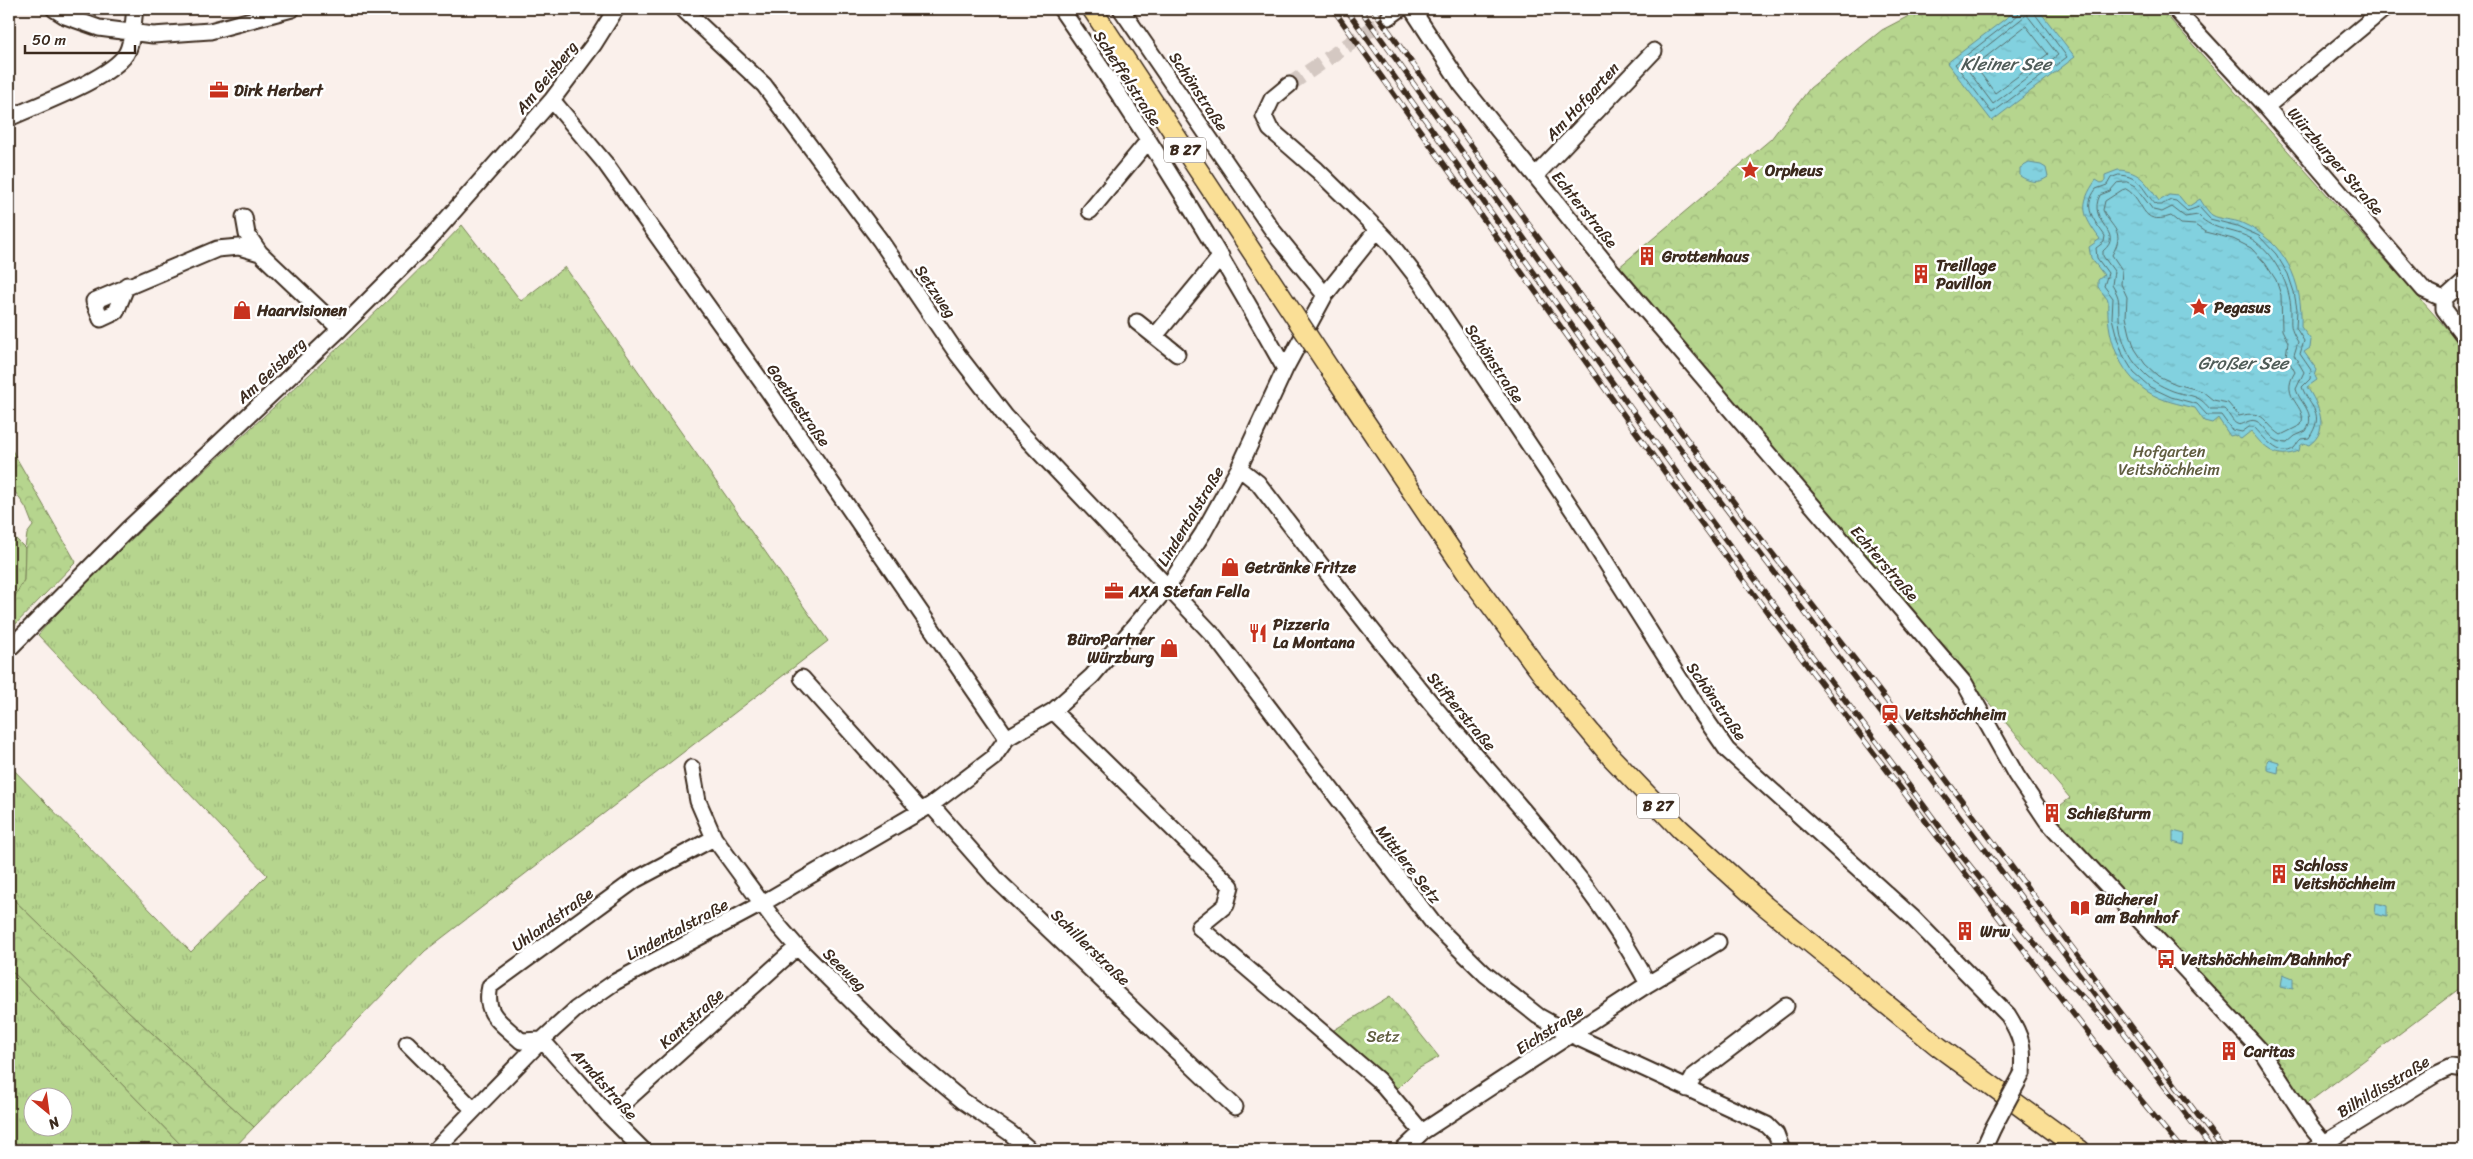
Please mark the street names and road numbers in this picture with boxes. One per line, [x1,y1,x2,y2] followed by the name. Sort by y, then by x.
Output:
[1086,24,1170,132] street label: Scheffelstraße
[507,34,585,121] street label: Am Geisberg
[1161,45,1236,137] street label: Schönstraße
[1537,55,1627,148] street label: Am Hofgarten
[2280,100,2391,222] street label: Würzburger Straße
[1164,138,1206,162] road number: B 27
[1544,164,1626,255] street label: Echterstraße
[907,258,964,324] street label: Setzweg
[1457,317,1532,409] street label: Schönstraße
[229,330,313,412] street label: Am Geisberg
[759,357,838,453] street label: Goethestraße
[1149,460,1232,572] street label: Lindentalstraße
[1843,518,1926,608] street label: Echterstraße
[1678,656,1755,747] street label: Schönstraße
[1419,665,1504,758] street label: Stifterstraße
[1637,794,1679,818] road number: B 27
[1368,818,1449,911] street label: Mittlere Setz
[505,879,600,959] street label: Uhlandstraße
[621,890,734,969] street label: Lindentalstraße
[1044,901,1137,993] street label: Schillerstraße
[816,940,874,998] street label: Seeweg
[652,981,731,1056] street label: Kantstraße
[1509,996,1590,1062] street label: Eichstraße
[563,1041,645,1127] street label: Arndtstraße
[2331,1047,2435,1126] street label: Bilhildisstraße

